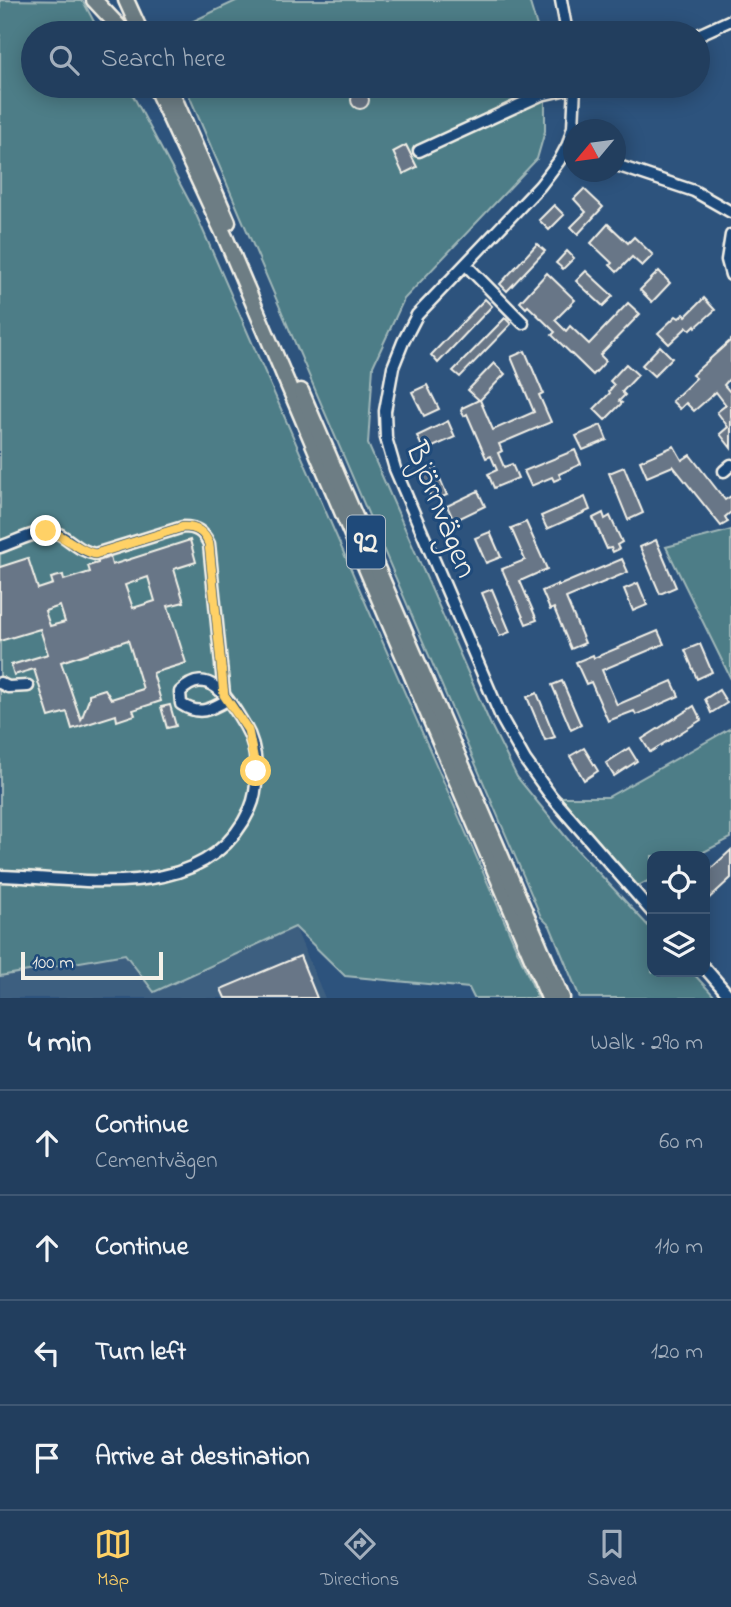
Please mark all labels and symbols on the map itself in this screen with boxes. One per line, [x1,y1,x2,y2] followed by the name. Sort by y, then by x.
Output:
[563,119,626,182] north arrow
[391,434,488,586] street label: Björnvägen
[30,515,61,546] route end
[347,516,385,568] road number: 92
[240,755,271,786] route start
[21,949,163,981] scale bar

